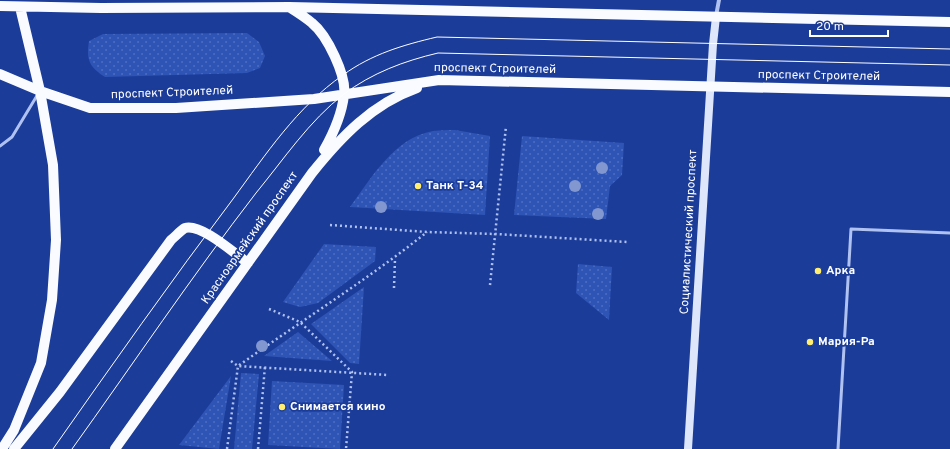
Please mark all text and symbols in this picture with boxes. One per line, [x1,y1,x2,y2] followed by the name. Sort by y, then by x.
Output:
[810,12,888,38] scale bar
[816,19,844,35] text: 20 m
[434,60,556,78] street label: проспект Строителей
[758,67,880,85] street label: проспект Строителей
[111,83,233,103] street label: проспект Строителей
[677,149,701,315] street label: Социалистический проспект
[198,168,302,308] street label: Красноармейский проспект
[426,178,484,194] place label: Танк Т-34
[413,181,423,191] marker: Танк Т-34
[826,263,855,279] place label: Арка
[813,266,823,276] marker: Арка
[818,334,875,350] place label: Мария-Ра
[805,337,815,347] marker: Мария-Ра
[290,399,386,415] place label: Снимается кино
[277,402,287,412] marker: Снимается кино

